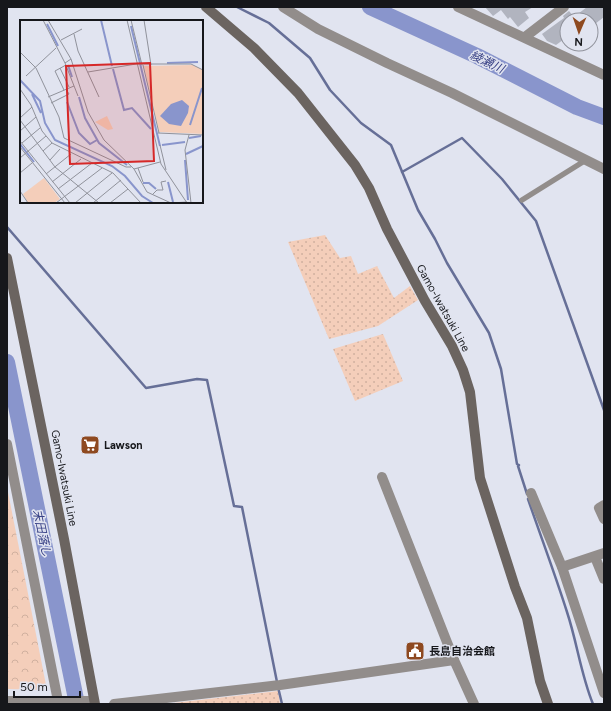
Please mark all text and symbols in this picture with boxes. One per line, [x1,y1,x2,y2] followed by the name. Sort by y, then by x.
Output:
[559,12,599,52] north arrow
[20,20,203,203] inset map
[574,35,583,48] text: N
[468,48,508,77] water label: 綾瀬川
[414,262,472,354] street label: Gamo-Iwatsuki Line
[48,429,80,527] street label: Gamo-Iwatsuki Line
[79,434,101,456] supermarket icon: Lawson
[104,439,143,452] place label: Lawson
[30,508,54,558] water label: 末田落し
[404,640,426,662] public building icon: 長島自治会館
[429,645,495,658] place label: 長島自治会館
[14,673,80,699] scale bar
[20,680,48,694] text: 50 m

